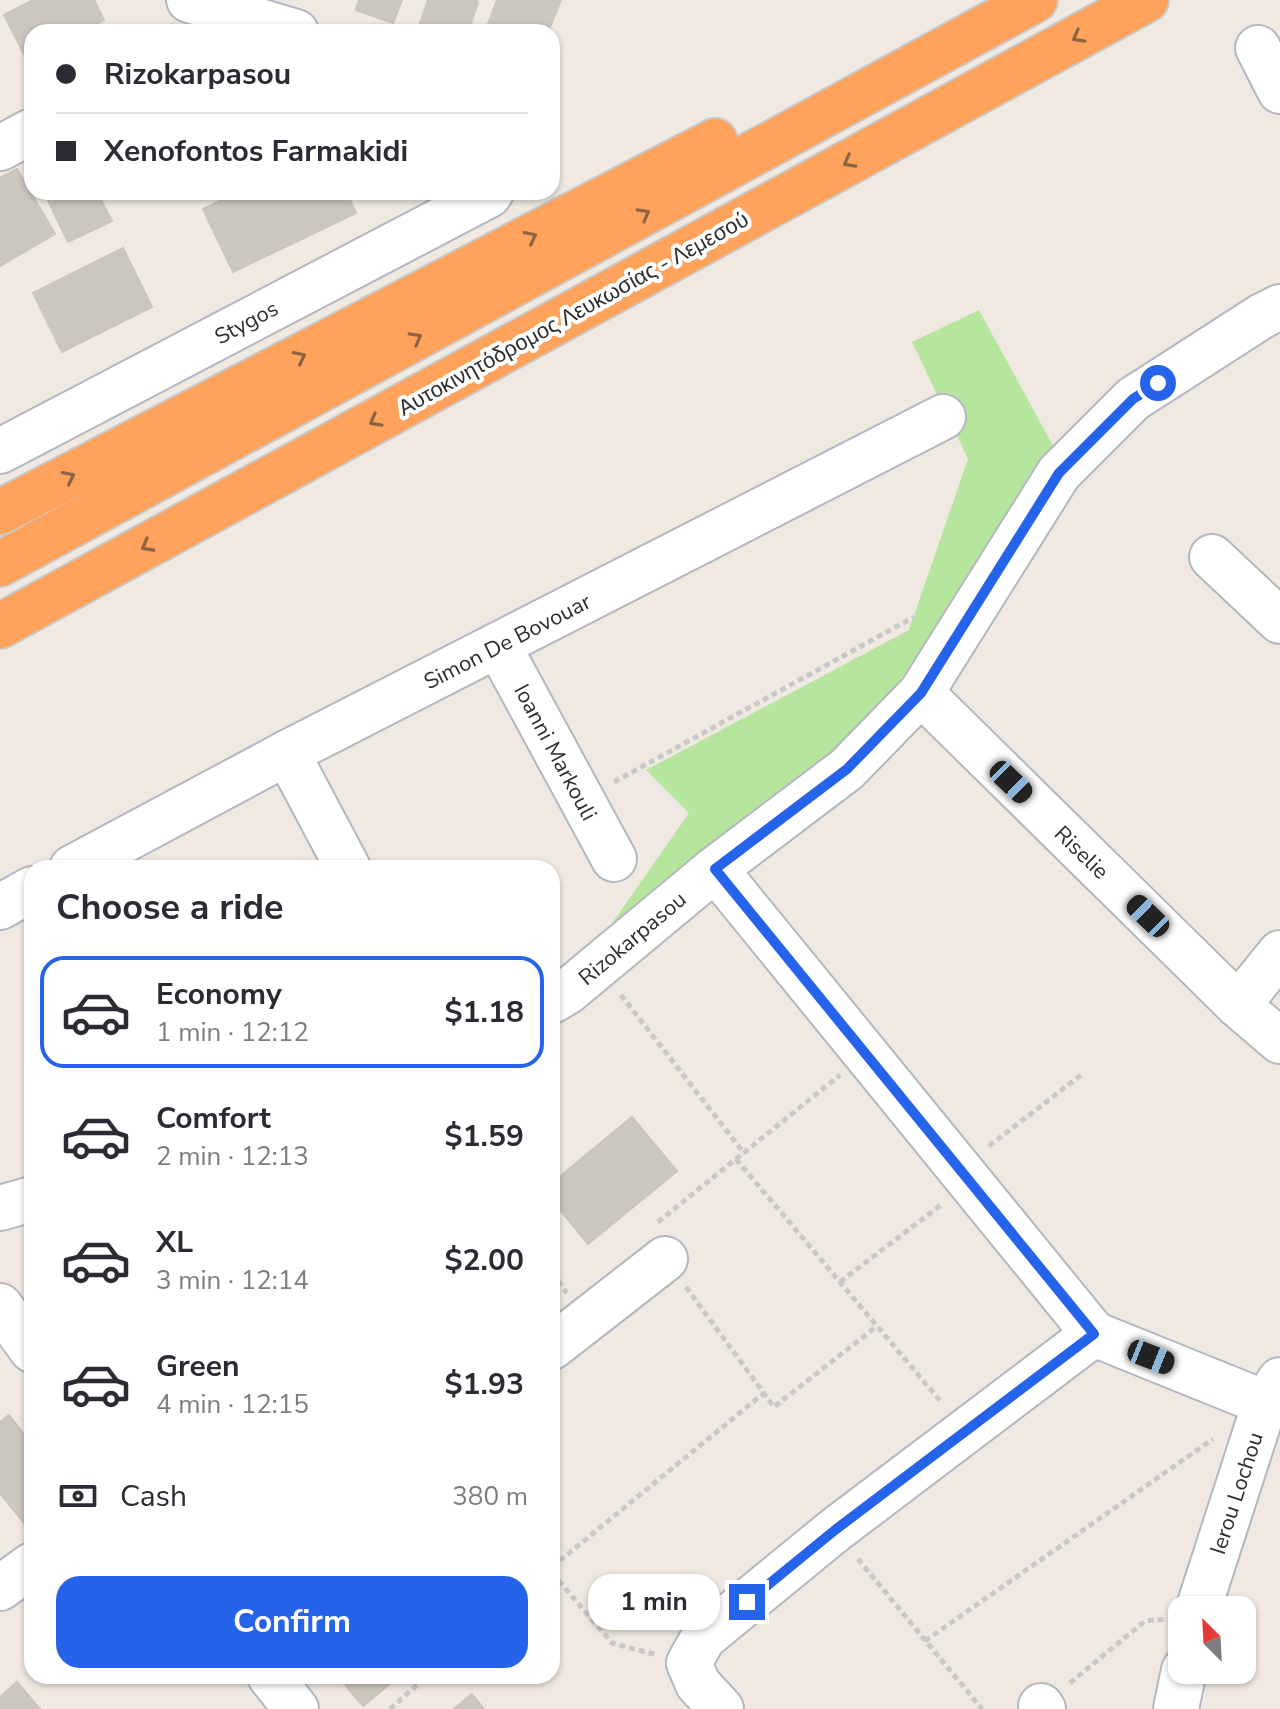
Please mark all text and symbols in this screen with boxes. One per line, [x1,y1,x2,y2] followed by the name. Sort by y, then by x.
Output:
[1071,28,1086,43] one-way arrow
[104,54,291,95] text: Rizokarpasou
[104,131,408,172] text: Xenofontos Farmakidi
[844,152,858,168] one-way arrow
[393,205,754,423] street label: Αυτοκινητόδρομος Λευκωσίας - Λεμεσού
[636,208,651,223] one-way arrow
[522,231,537,247] one-way arrow
[209,294,284,352] street label: Stygos
[408,333,422,348] one-way arrow
[292,351,306,366] one-way arrow
[1140,365,1176,401] route start
[370,411,384,427] one-way arrow
[61,471,76,486] one-way arrow
[141,536,156,551] one-way arrow
[419,587,596,697] street label: Simon De Bovouar
[507,679,604,826] street label: Ioanni Markouli
[985,757,1037,807] car
[1047,819,1115,886] street label: Riselie
[56,883,284,932] text: Choose a ride
[572,885,693,993] street label: Rizokarpasou
[1122,891,1174,941] car
[156,974,282,1015] text: Economy
[60,976,132,1048] icon: car
[445,992,524,1033] text: $1.18
[156,1015,309,1050] text: 1 min · 12:12
[156,1098,271,1139] text: Comfort
[60,1100,132,1172] icon: car
[445,1116,524,1157] text: $1.59
[156,1139,309,1174] text: 2 min · 12:13
[156,1222,193,1263] text: XL
[60,1224,132,1296] icon: car
[445,1240,524,1281] text: $2.00
[156,1263,309,1298] text: 3 min · 12:14
[1124,1337,1178,1377] car
[156,1346,240,1387] text: Green
[60,1348,132,1420] icon: car
[445,1364,524,1405] text: $1.93
[156,1387,309,1422] text: 4 min · 12:15
[1203,1428,1271,1558] street label: Ierou Lochou
[56,1474,100,1518] icon: cash
[120,1476,187,1517] text: Cash
[452,1479,528,1514] text: 380 m
[587,1574,719,1630] callout: 1 min
[56,1576,528,1668] button: Confirm
[620,1584,688,1619] text: 1 min
[729,1584,765,1620] route end
[1168,1596,1256,1684] north arrow
[1168,1596,1256,1684] map controls

